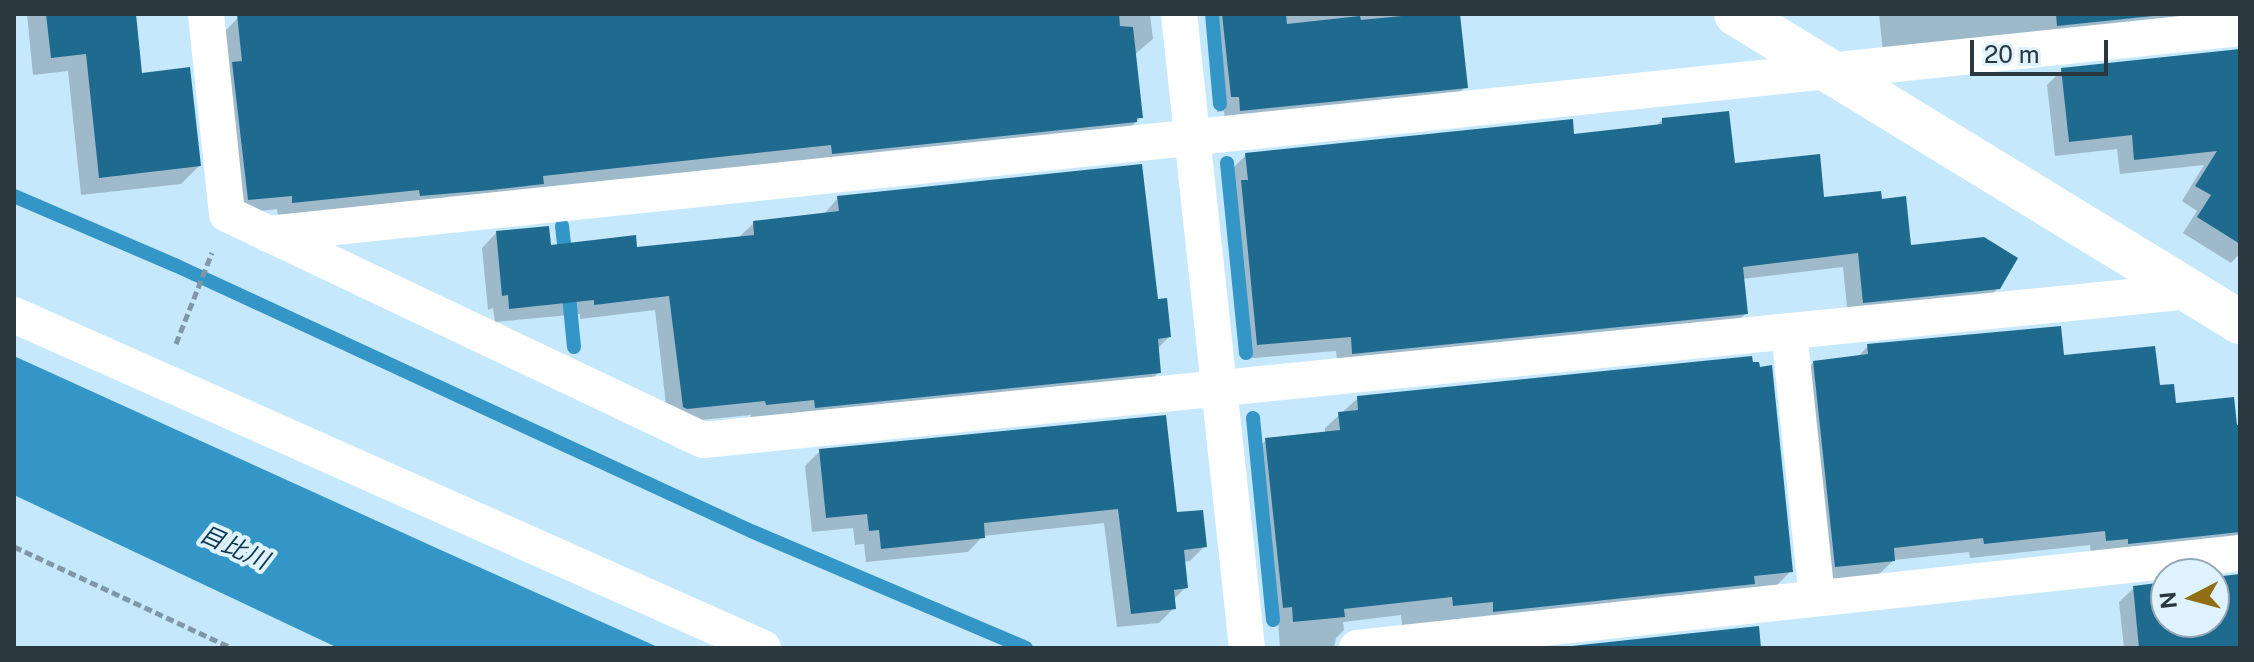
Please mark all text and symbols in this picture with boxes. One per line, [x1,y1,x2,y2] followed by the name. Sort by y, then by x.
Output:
[1974,24,2112,74] scale bar
[1984,40,2040,68] text: 20 m
[195,520,273,576] water label: 目比川
[2150,558,2230,638] north arrow
[2154,590,2182,610] text: N

